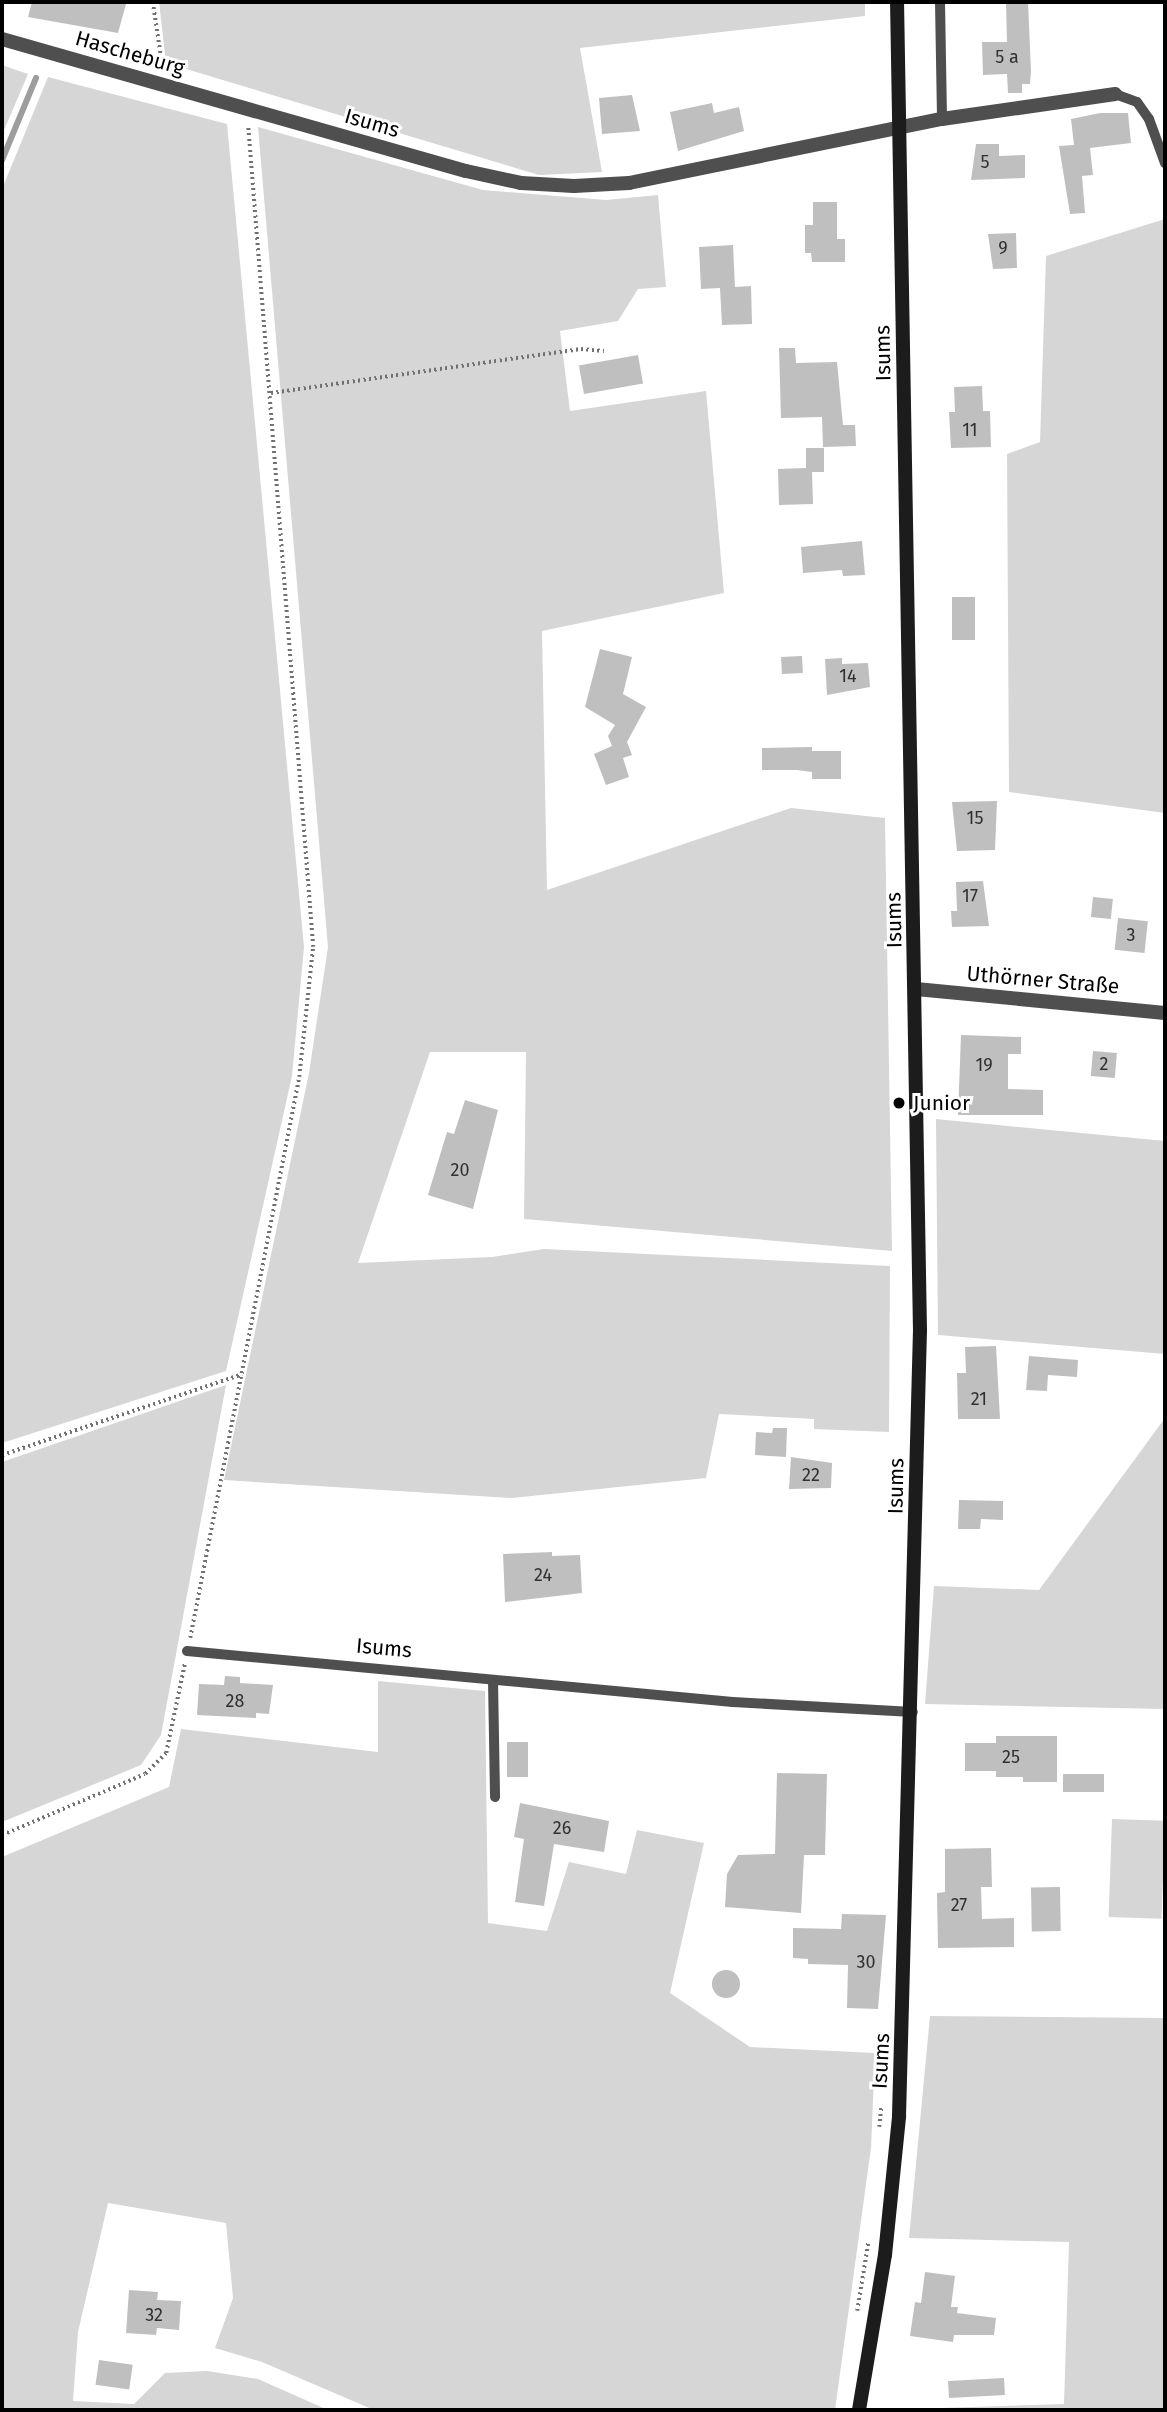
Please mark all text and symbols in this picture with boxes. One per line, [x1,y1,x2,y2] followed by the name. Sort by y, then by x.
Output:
[72,25,188,81] street label: Hascheburg
[995,46,1019,68] house number: 5 a
[342,103,402,143] street label: Isums
[980,151,990,173] house number: 5
[998,237,1008,259] house number: 9
[870,325,896,381] street label: Isums
[962,419,978,441] house number: 11
[839,665,857,687] house number: 14
[967,807,983,829] house number: 15
[962,885,978,907] house number: 17
[881,892,907,948] street label: Isums
[1127,924,1135,946] house number: 3
[966,961,1120,999] street label: Uthörner Straße
[1100,1053,1108,1075] house number: 2
[975,1054,993,1076] house number: 19
[913,1090,970,1116] place label: Junior
[891,1095,907,1111] marker: Junior
[451,1159,469,1181] house number: 20
[971,1388,987,1410] house number: 21
[883,1458,909,1514] street label: Isums
[802,1464,820,1486] house number: 22
[534,1564,552,1586] house number: 24
[355,1633,413,1663] street label: Isums
[226,1690,244,1712] house number: 28
[1002,1746,1020,1768] house number: 25
[553,1817,571,1839] house number: 26
[951,1894,967,1916] house number: 27
[856,1951,876,1973] house number: 30
[867,2032,895,2090] street label: Isums
[145,2304,163,2326] house number: 32

